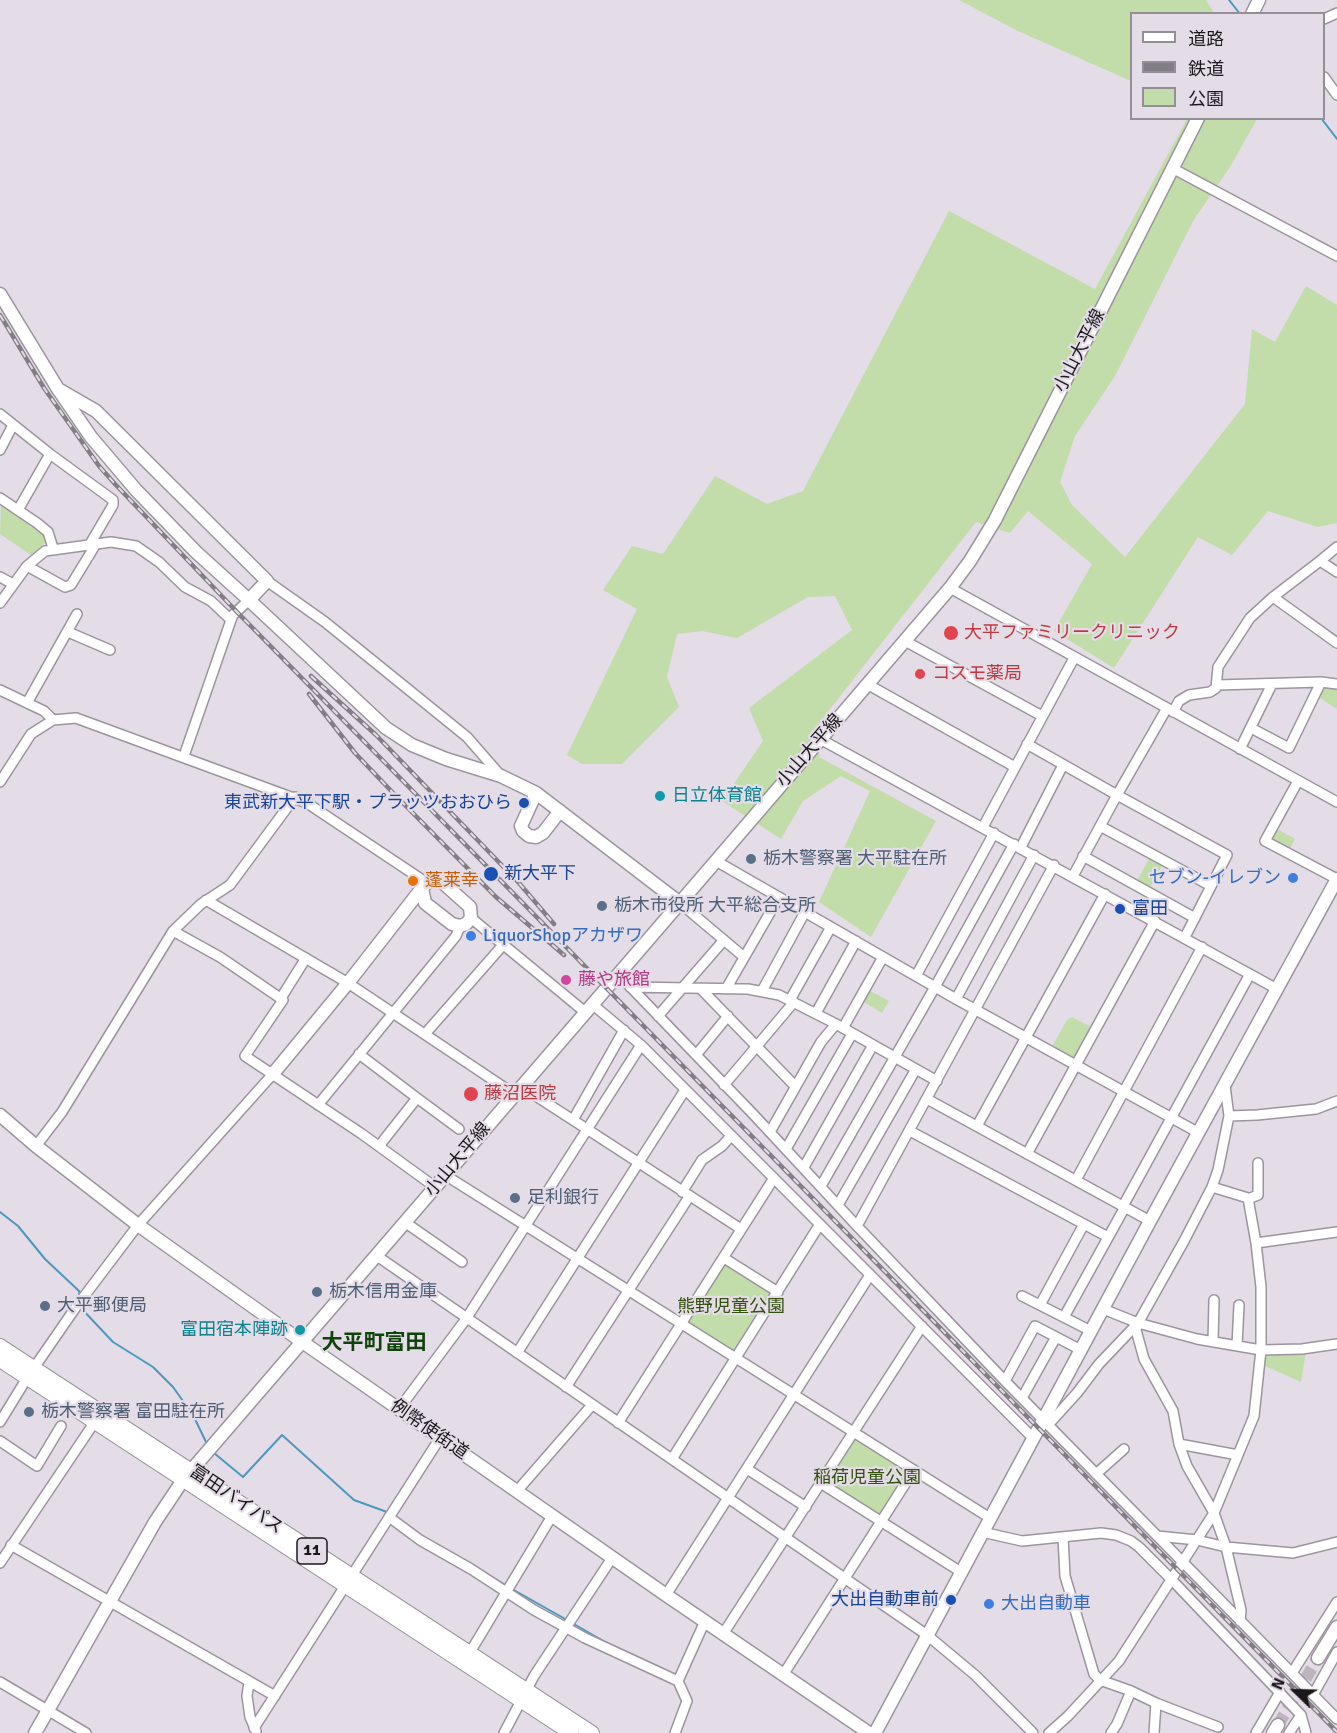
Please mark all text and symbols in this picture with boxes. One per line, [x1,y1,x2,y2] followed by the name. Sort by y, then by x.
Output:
[1130,12,1325,120] legend
[1188,28,1224,50] text: 道路
[1188,58,1224,80] text: 鉄道
[1188,88,1224,110] text: 公園
[1050,306,1110,396] street label: 小山大平線
[964,622,1180,644] place label: 大平ファミリークリニック
[942,624,960,642] marker: 大平ファミリークリニック
[932,663,1022,685] place label: コスモ薬局
[913,667,927,681] marker: コスモ薬局
[772,710,848,792] street label: 小山大平線
[672,785,762,807] place label: 日立体育館
[653,789,667,803] marker: 日立体育館
[224,792,512,814] place label: 東武新大平下駅・プラッツおおひら
[517,796,531,810] marker: 東武新大平下駅・プラッツおおひら
[763,848,947,870] place label: 栃木警察署 大平駐在所
[744,852,758,866] marker: 栃木警察署 大平駐在所
[504,863,576,885] place label: 新大平下
[482,865,500,883] marker: 新大平下
[1149,867,1281,889] place label: セブン-イレブン
[425,870,479,892] place label: 蓬莱幸
[1286,871,1300,885] marker: セブン-イレブン
[406,874,420,888] marker: 蓬莱幸
[614,895,816,917] place label: 栃木市役所 大平総合支所
[1132,898,1168,920] place label: 富田
[595,899,609,913] marker: 栃木市役所 大平総合支所
[1113,902,1127,916] marker: 富田
[483,925,643,947] place label: LiquorShopアカザワ
[464,929,478,943] marker: LiquorShopアカザワ
[578,969,650,991] place label: 藤や旅館
[559,973,573,987] marker: 藤や旅館
[484,1083,556,1105] place label: 藤沼医院
[462,1085,480,1103] marker: 藤沼医院
[421,1119,495,1201] street label: 小山大平線
[527,1187,599,1209] place label: 足利銀行
[508,1191,522,1205] marker: 足利銀行
[329,1281,437,1303] place label: 栃木信用金庫
[310,1285,324,1299] marker: 栃木信用金庫
[57,1295,147,1317] place label: 大平郵便局
[677,1296,785,1318] park label: 熊野児童公園
[38,1299,52,1313] marker: 大平郵便局
[180,1319,288,1341] place label: 富田宿本陣跡
[293,1323,307,1337] marker: 富田宿本陣跡
[322,1330,426,1356] district label: 大平町富田
[386,1395,472,1465] street label: 例幣使街道
[41,1401,225,1423] place label: 栃木警察署 富田駐在所
[22,1405,36,1419] marker: 栃木警察署 富田駐在所
[185,1461,287,1539] street label: 富田バイパス
[813,1467,921,1489] park label: 稲荷児童公園
[297,1538,327,1564] road number: 11
[831,1589,939,1611] place label: 大出自動車前
[944,1593,958,1607] marker: 大出自動車前
[1001,1593,1091,1615] place label: 大出自動車
[982,1597,996,1611] marker: 大出自動車
[1265,1661,1325,1721] north arrow
[1267,1675,1290,1693] text: N

